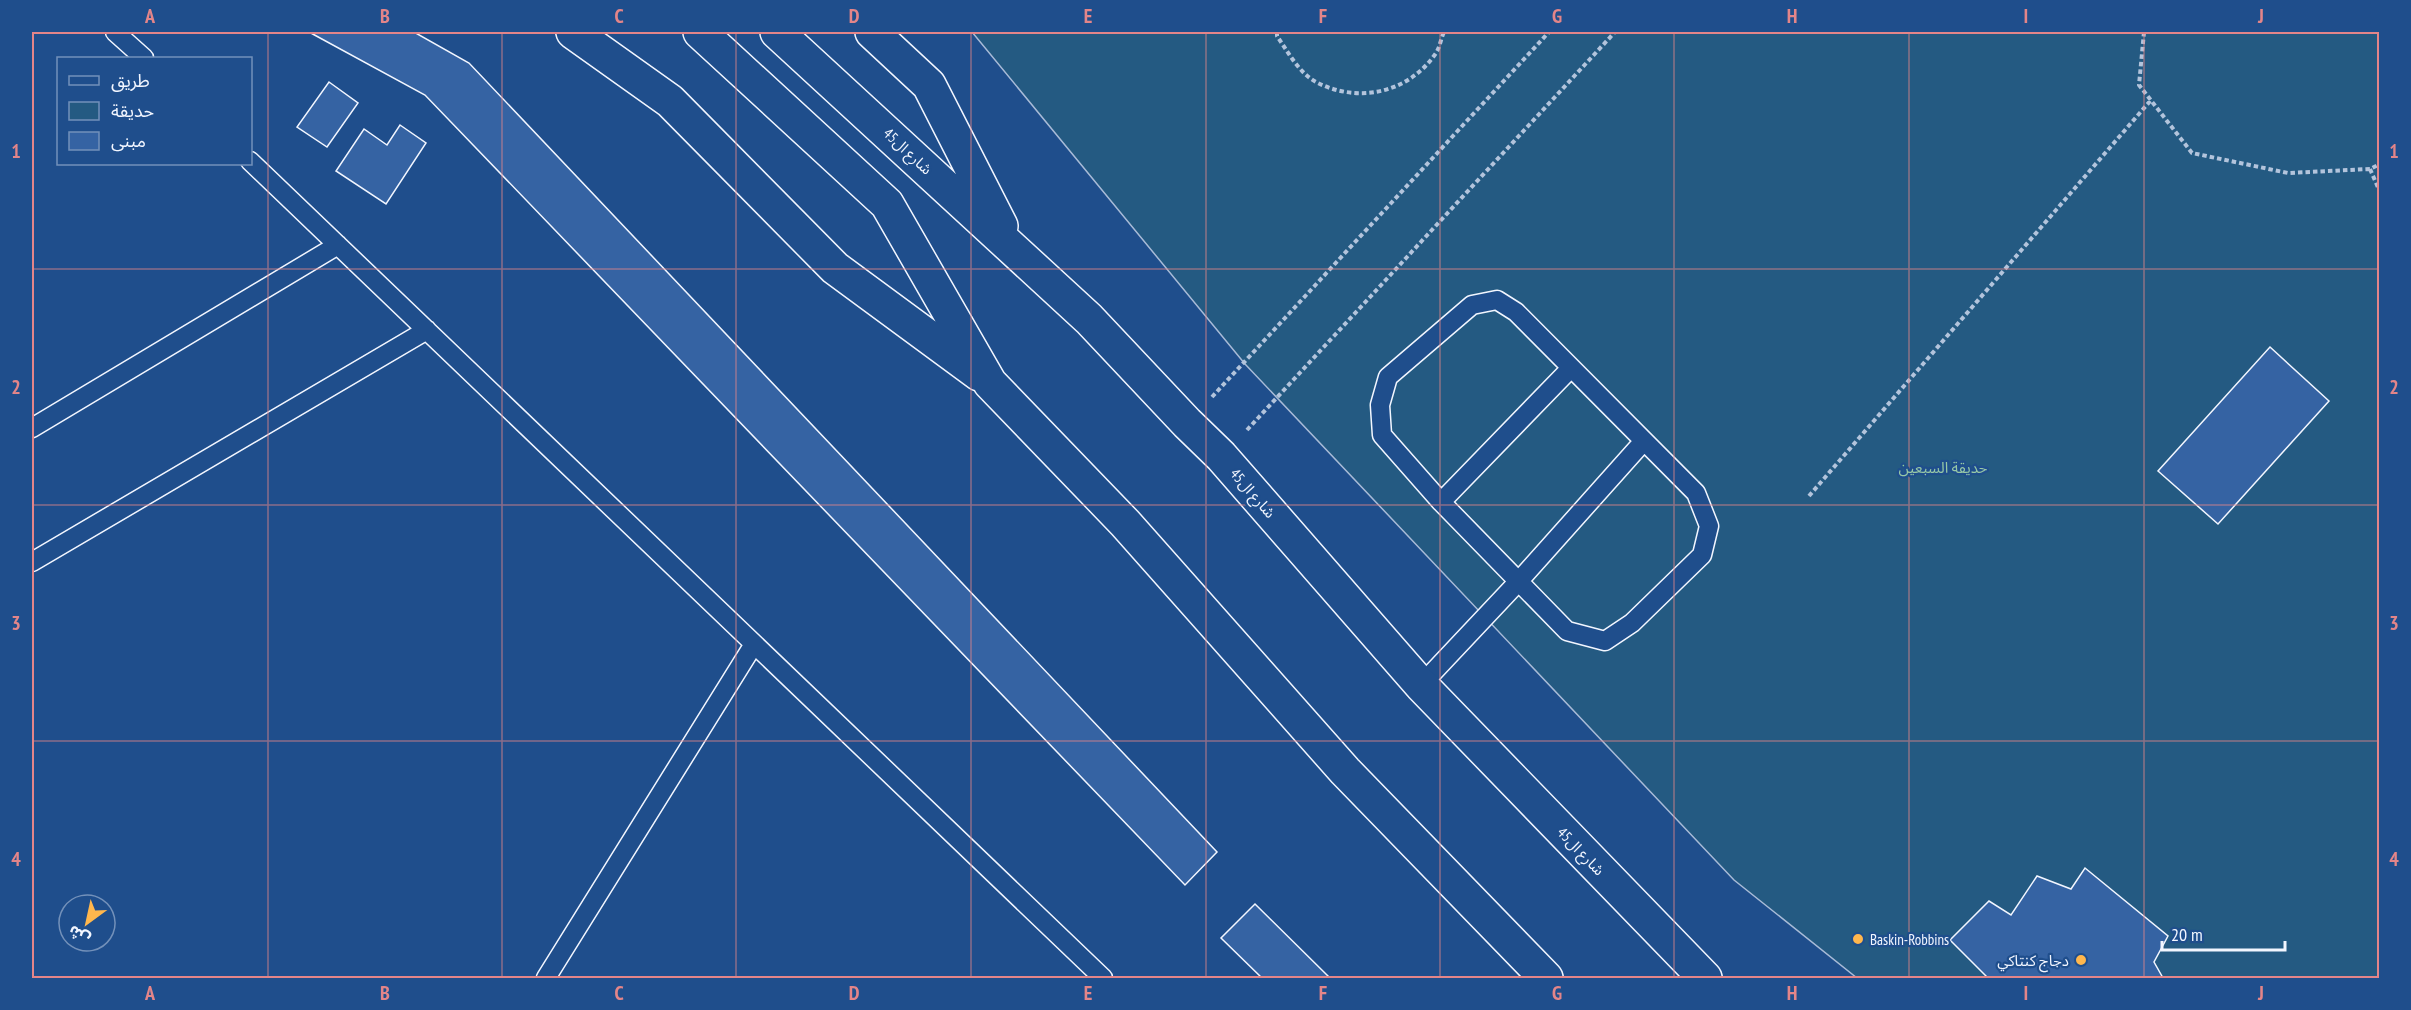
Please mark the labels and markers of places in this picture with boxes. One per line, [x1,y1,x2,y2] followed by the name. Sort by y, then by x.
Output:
[1870,930,1949,949] place label: Baskin-Robbins
[1851,932,1865,946] marker: Baskin-Robbins
[1997,951,2069,973] place label: دجاج كنتاكي
[2074,953,2088,967] marker: دجاج كنتاكي

